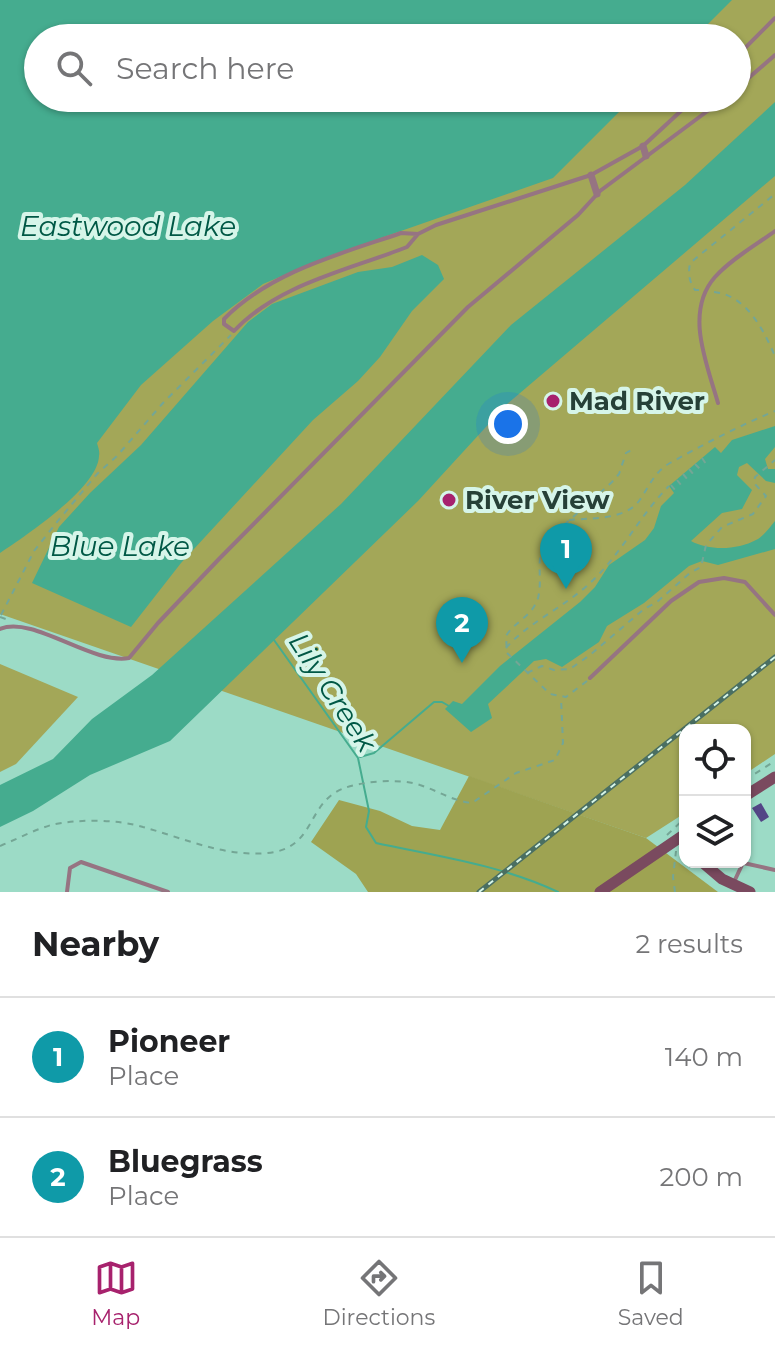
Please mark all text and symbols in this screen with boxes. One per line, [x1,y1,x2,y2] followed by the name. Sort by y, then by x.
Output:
[24,24,751,112] search box
[52,46,96,90] icon: search
[116,50,294,87] text: Search here
[20,209,236,243] water label: Eastwood Lake
[569,385,705,417] place label: Mad River
[544,392,562,410] marker: Mad River
[488,404,528,444] your location
[465,484,610,516] place label: River View
[440,491,458,509] marker: River View
[540,523,592,589] pin: 1
[50,529,190,563] water label: Blue Lake
[436,597,488,663] pin: 2
[282,626,385,759] water label: Lily Creek
[679,724,751,868] map controls
[679,724,751,796] button: locate
[679,796,751,868] button: layers
[32,923,159,965] text: Nearby
[635,928,743,960] text: 2 results
[108,1023,230,1060] text: Pioneer
[53,1041,63,1073] text: 1
[665,1041,743,1073] text: 140 m
[108,1060,179,1092] text: Place
[108,1143,263,1180] text: Bluegrass
[50,1161,66,1193] text: 2
[659,1161,743,1193] text: 200 m
[108,1180,179,1212] text: Place
[91,1256,140,1331] tab: Map
[323,1256,435,1331] tab: Directions
[618,1256,684,1331] tab: Saved

